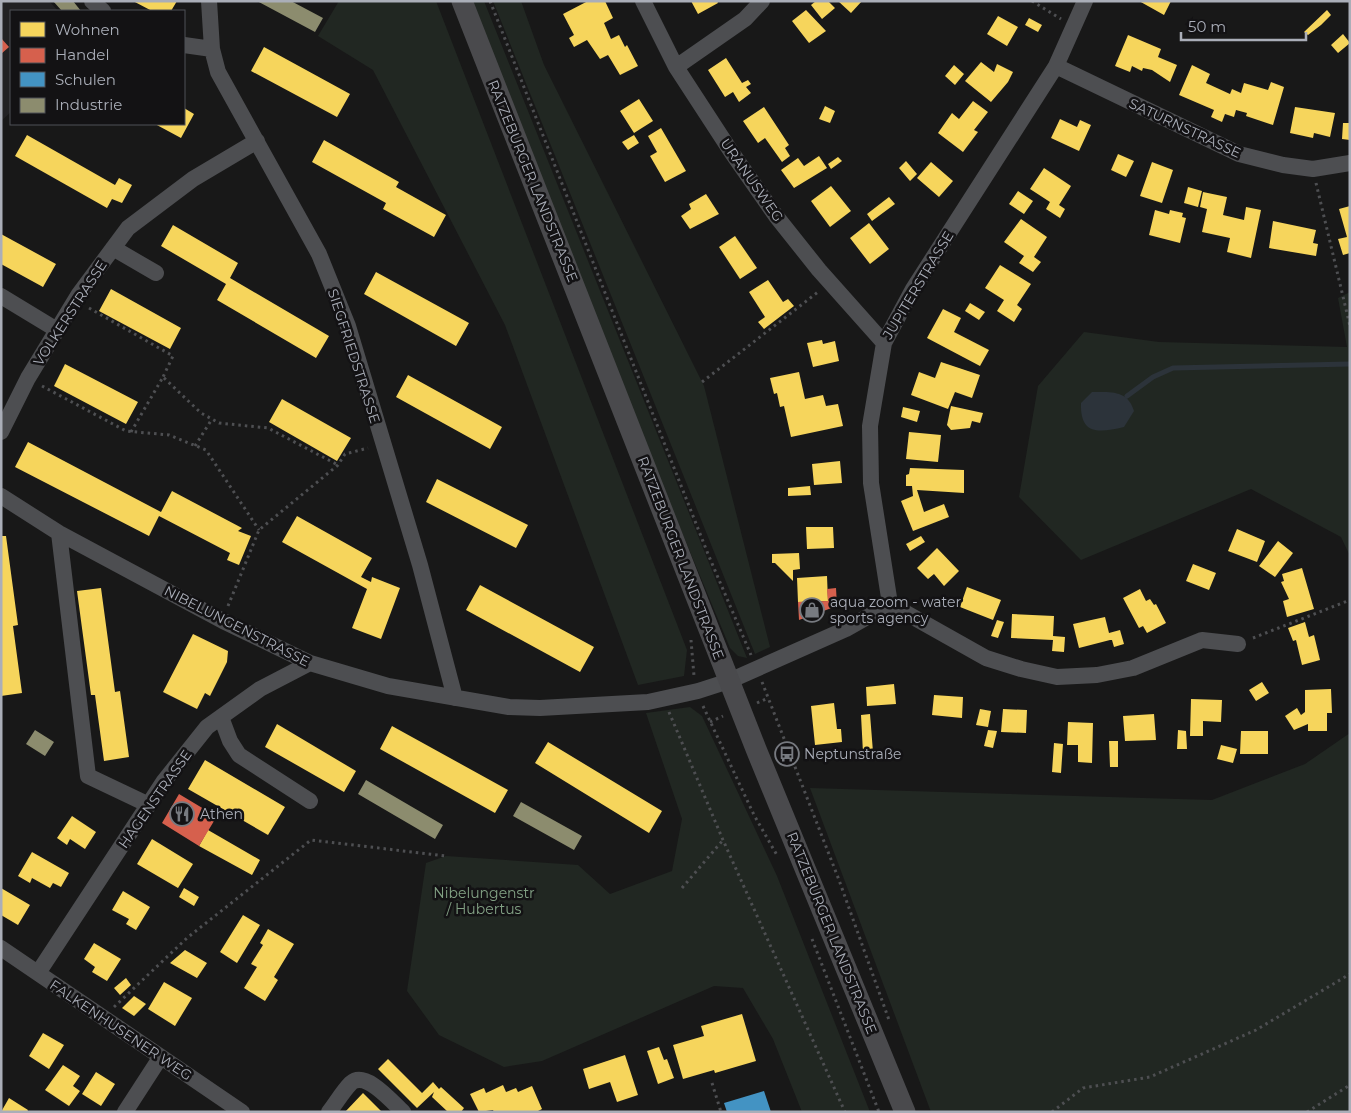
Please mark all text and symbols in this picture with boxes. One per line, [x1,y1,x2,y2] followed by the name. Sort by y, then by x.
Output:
[10,10,185,125] legend
[1181,10,1306,42] scale bar
[1188,17,1226,36] text: 50 m
[55,20,120,39] text: Wohnen
[55,45,109,64] text: Handel
[55,70,116,89] text: Schulen
[484,77,582,285] street label: RATZEBURGER LANDSTRASSE
[1126,94,1244,162] street label: SATURNSTRASSE
[55,95,122,114] text: Industrie
[717,135,787,225] street label: URANUSWEG
[878,228,957,343] street label: JUPITERSTRASSE
[29,257,111,369] street label: VOLKERSTRASSE
[324,286,384,426] street label: SIEGFRIEDSTRASSE
[634,454,728,662] street label: RATZEBURGER LANDSTRASSE
[161,581,313,671] street label: NIBELUNGENSTRASSE
[830,593,961,627] place label: aqua zoom - water sports agency
[799,597,825,623] shop icon: aqua zoom - water sports agency
[774,741,800,767] bus stop icon: Neptunstraße
[804,745,902,763] place label: Neptunstraße
[114,746,196,852] street label: HAGENSTRASSE
[169,801,195,827] restaurant icon: Athen
[200,805,243,823] place label: Athen
[783,829,881,1037] street label: RATZEBURGER LANDSTRASSE
[433,884,535,918] park label: Nibelungenstr / Hubertus
[46,976,196,1084] street label: FALKENHUSENER WEG

